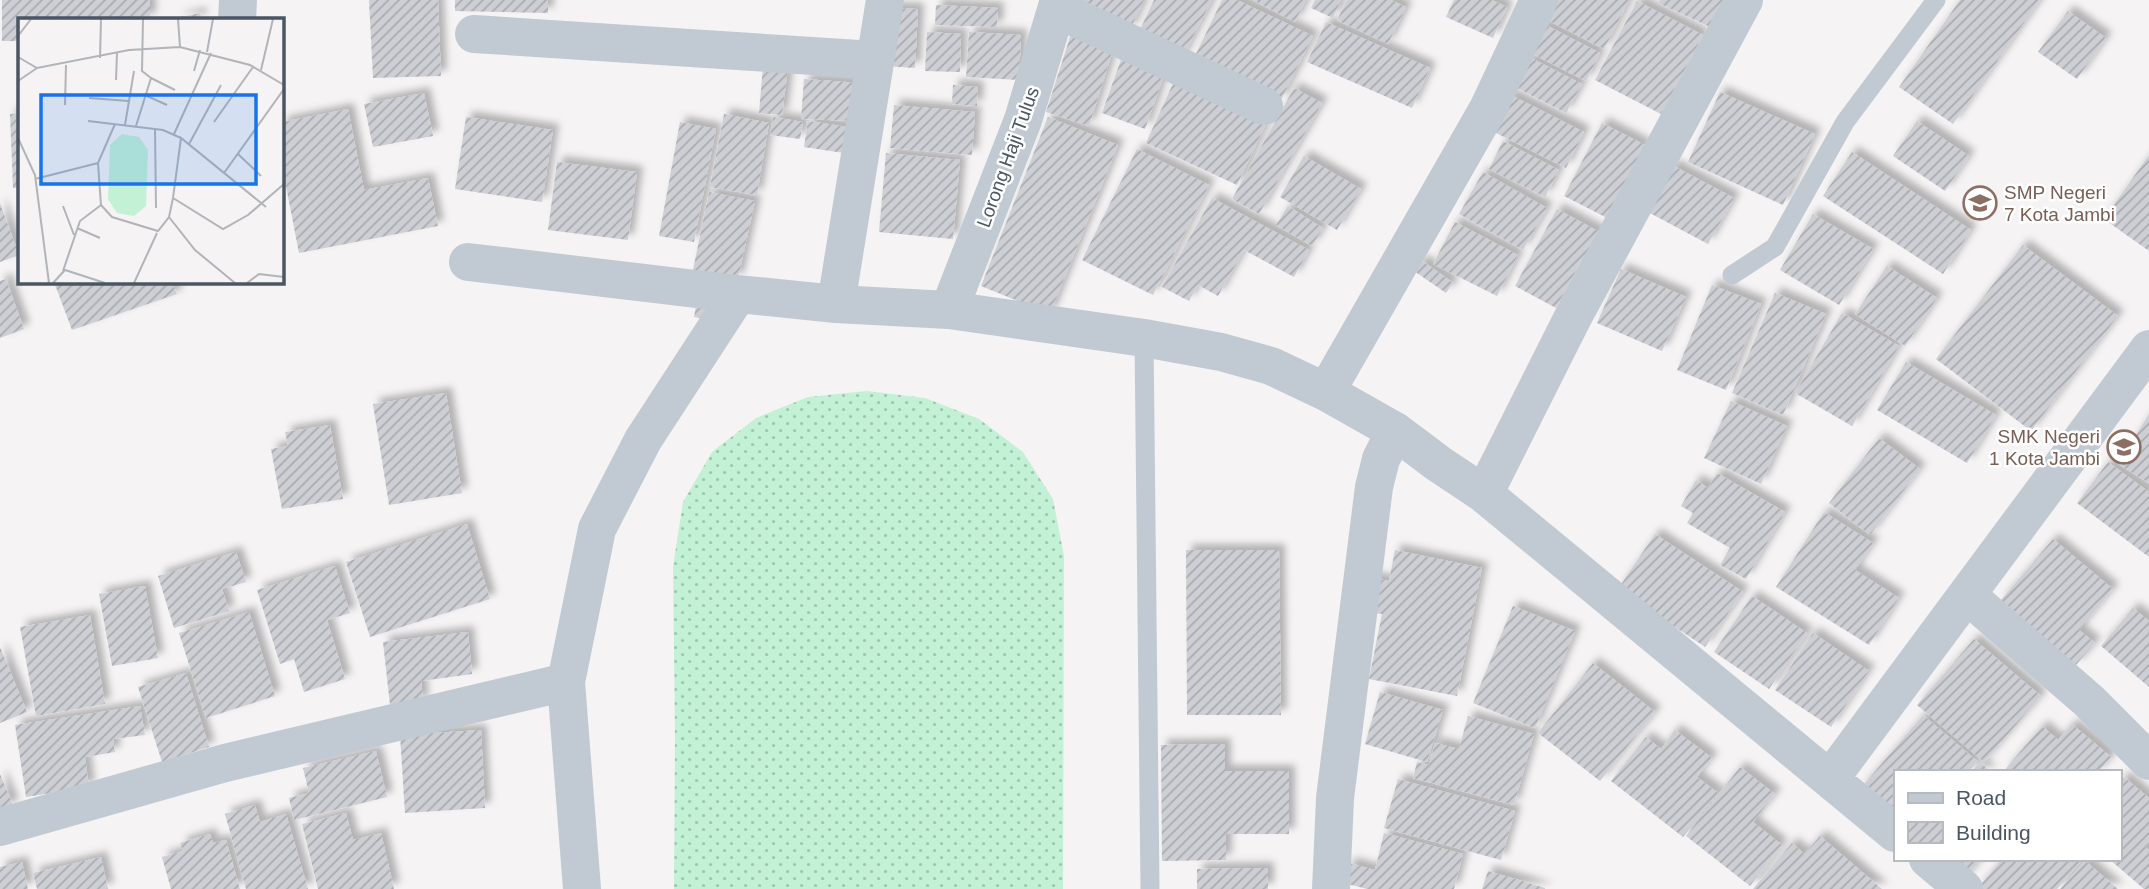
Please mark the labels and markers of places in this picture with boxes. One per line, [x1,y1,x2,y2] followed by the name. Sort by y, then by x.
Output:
[2004,182,2115,225] place label: SMP Negeri 7 Kota Jambi
[1961,184,1999,222] school or university icon: SMP Negeri 7 Kota Jambi
[1989,426,2100,469] place label: SMK Negeri 1 Kota Jambi
[2105,428,2143,466] school or university icon: SMK Negeri 1 Kota Jambi

